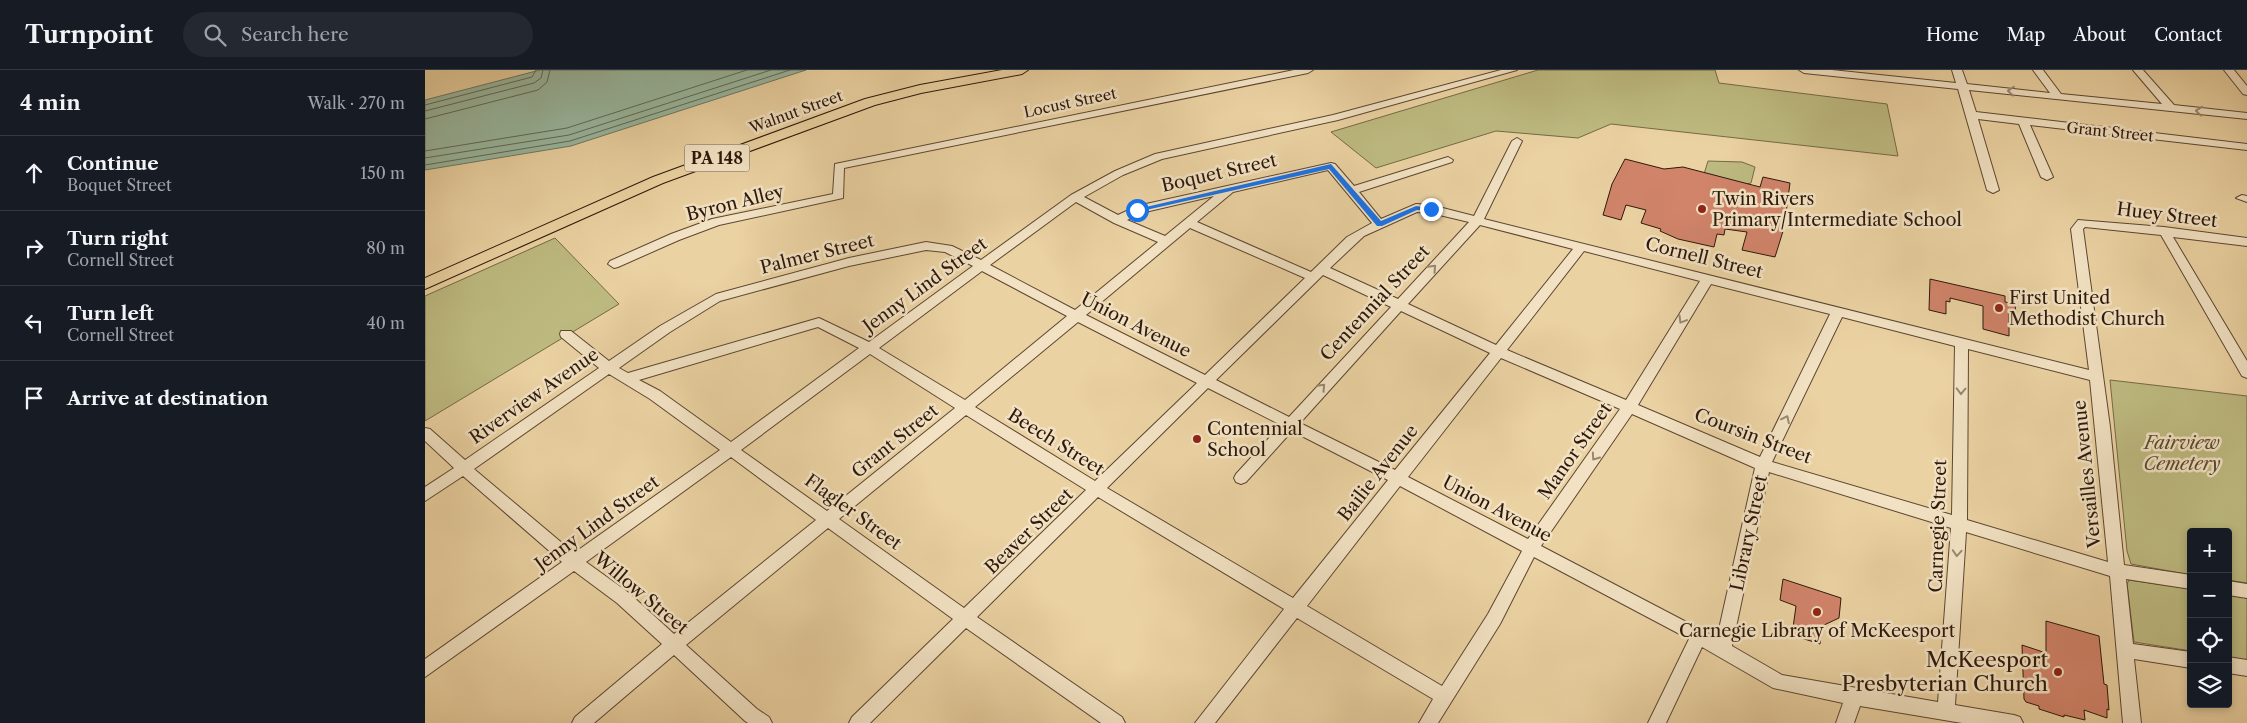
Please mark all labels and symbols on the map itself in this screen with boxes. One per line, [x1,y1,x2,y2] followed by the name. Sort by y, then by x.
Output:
[1022,83,1119,122] street label: Locust Street
[746,86,846,138] street label: Walnut Street
[2006,86,2014,97] one-way arrow
[2194,106,2202,117] one-way arrow
[2066,117,2155,146] street label: Grant Street
[685,145,749,172] road number: PA 148
[1159,149,1279,197] street label: Boquet Street
[684,180,787,226] street label: Byron Alley
[1712,188,1962,231] place label: Twin Rivers Primary/Intermediate School
[1420,198,1443,221] route end
[2115,198,2219,232] street label: Huey Street
[1126,199,1149,222] route start
[1696,203,1708,215] marker: Twin Rivers Primary/Intermediate School
[758,229,877,279] street label: Palmer Street
[856,232,992,339] street label: Jenny Lind Street
[1643,233,1766,283] street label: Cornell Street
[1316,240,1435,365] street label: Centennial Street
[1427,265,1436,274] one-way arrow
[2009,287,2165,330] place label: First United Methodist Church
[1077,288,1195,362] street label: Union Avenue
[1993,302,2005,314] marker: First United Methodist Church
[1679,315,1689,324] one-way arrow
[465,343,603,449] street label: Riverview Avenue
[1316,384,1325,393] one-way arrow
[1956,388,1966,395] one-way arrow
[1534,398,1617,504] street label: Manor Street
[847,399,943,483] street label: Grant Street
[2068,399,2106,550] street label: Versailles Avenue
[1004,404,1109,481] street label: Beech Street
[1691,404,1815,469] street label: Coursin Street
[1779,415,1790,424] one-way arrow
[1207,418,1302,461] place label: Contennial School
[1333,420,1423,526] street label: Bailie Avenue
[2142,432,2220,475] park label: Fairview Cemetery
[1191,433,1203,445] marker: Contennial School
[1592,451,1601,461] one-way arrow
[1925,458,1951,593] street label: Carnegie Street
[800,469,906,555] street label: Flagler Street
[528,470,664,577] street label: Jenny Lind Street
[1439,471,1555,547] street label: Union Avenue
[1726,472,1772,593] street label: Library Street
[980,483,1078,579] street label: Beaver Street
[589,546,693,639] street label: Willow Street
[1952,550,1963,558] one-way arrow
[1811,606,1823,618] marker: Carnegie Library of McKeesport
[1679,620,1956,642] place label: Carnegie Library of McKeesport
[1842,647,2049,696] place label: McKeesport Presbyterian Church
[2052,666,2064,678] marker: McKeesport Presbyterian Church

